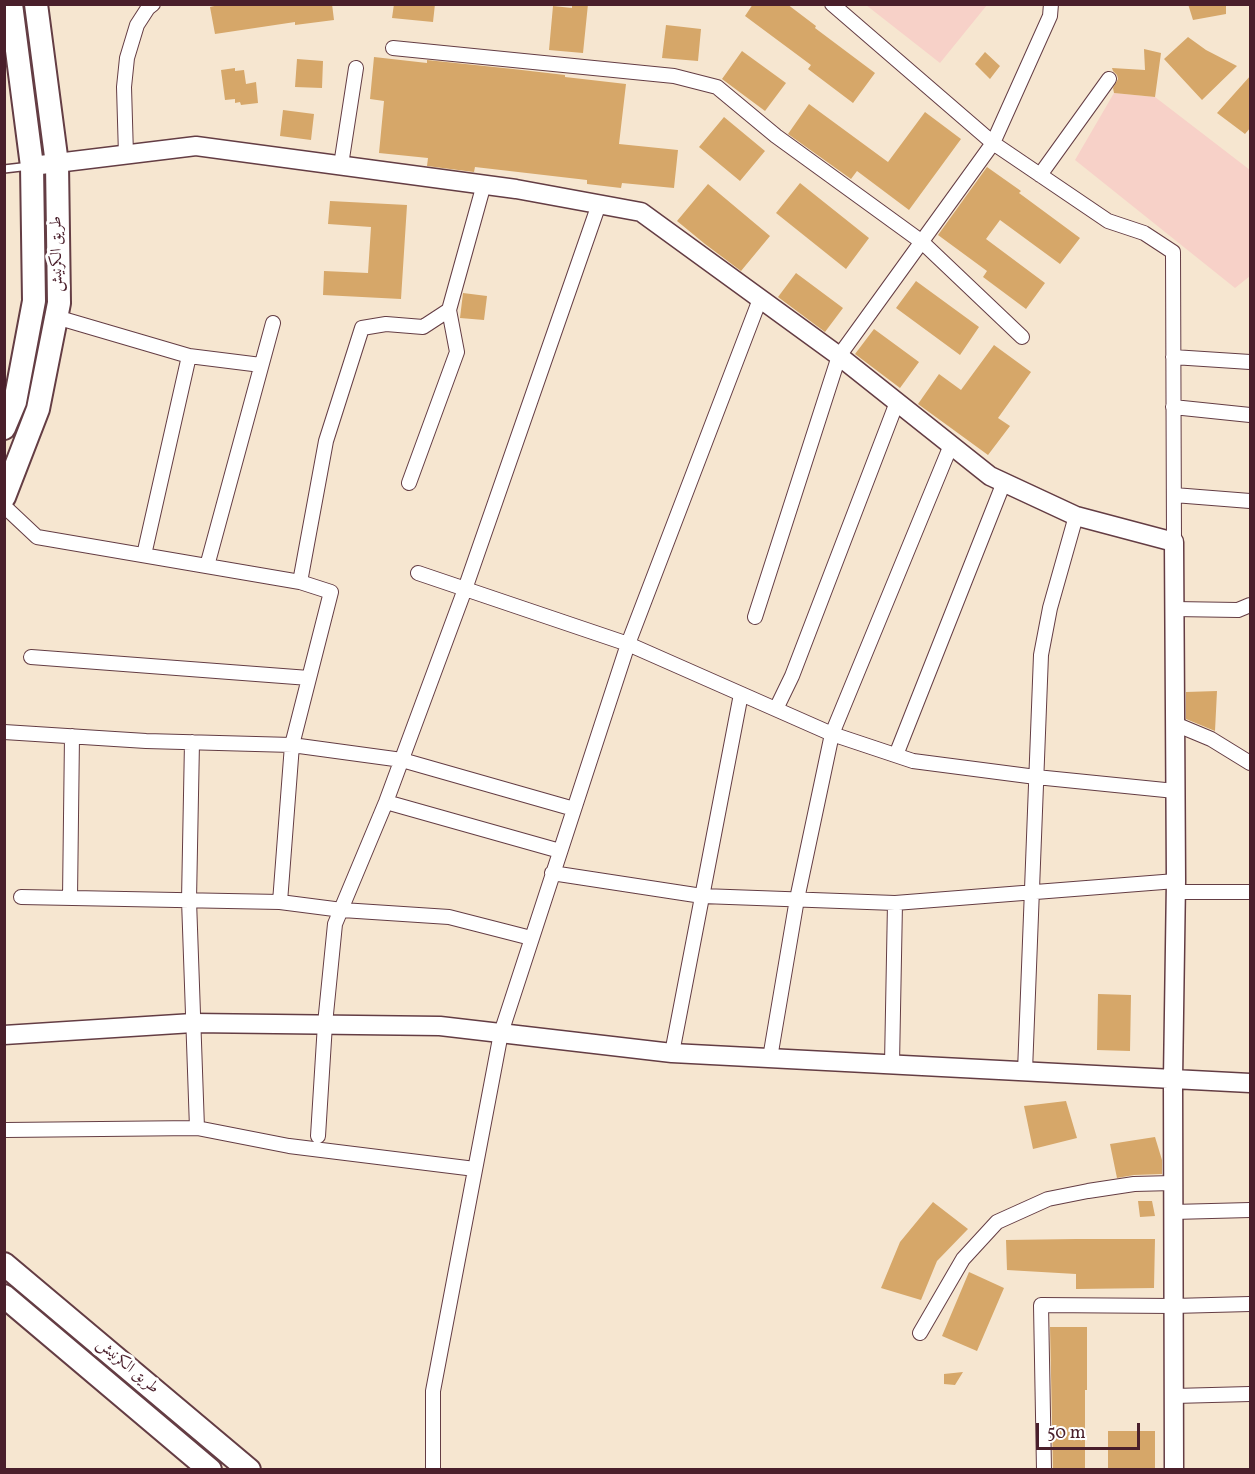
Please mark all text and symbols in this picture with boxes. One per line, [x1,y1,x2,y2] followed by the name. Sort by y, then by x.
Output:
[48,216,68,292] street label: طريق الكرنيش
[92,1335,162,1399] street label: طريق الكرنيش
[1039,1411,1142,1449] scale bar
[1047,1421,1086,1446] text: 50 m

